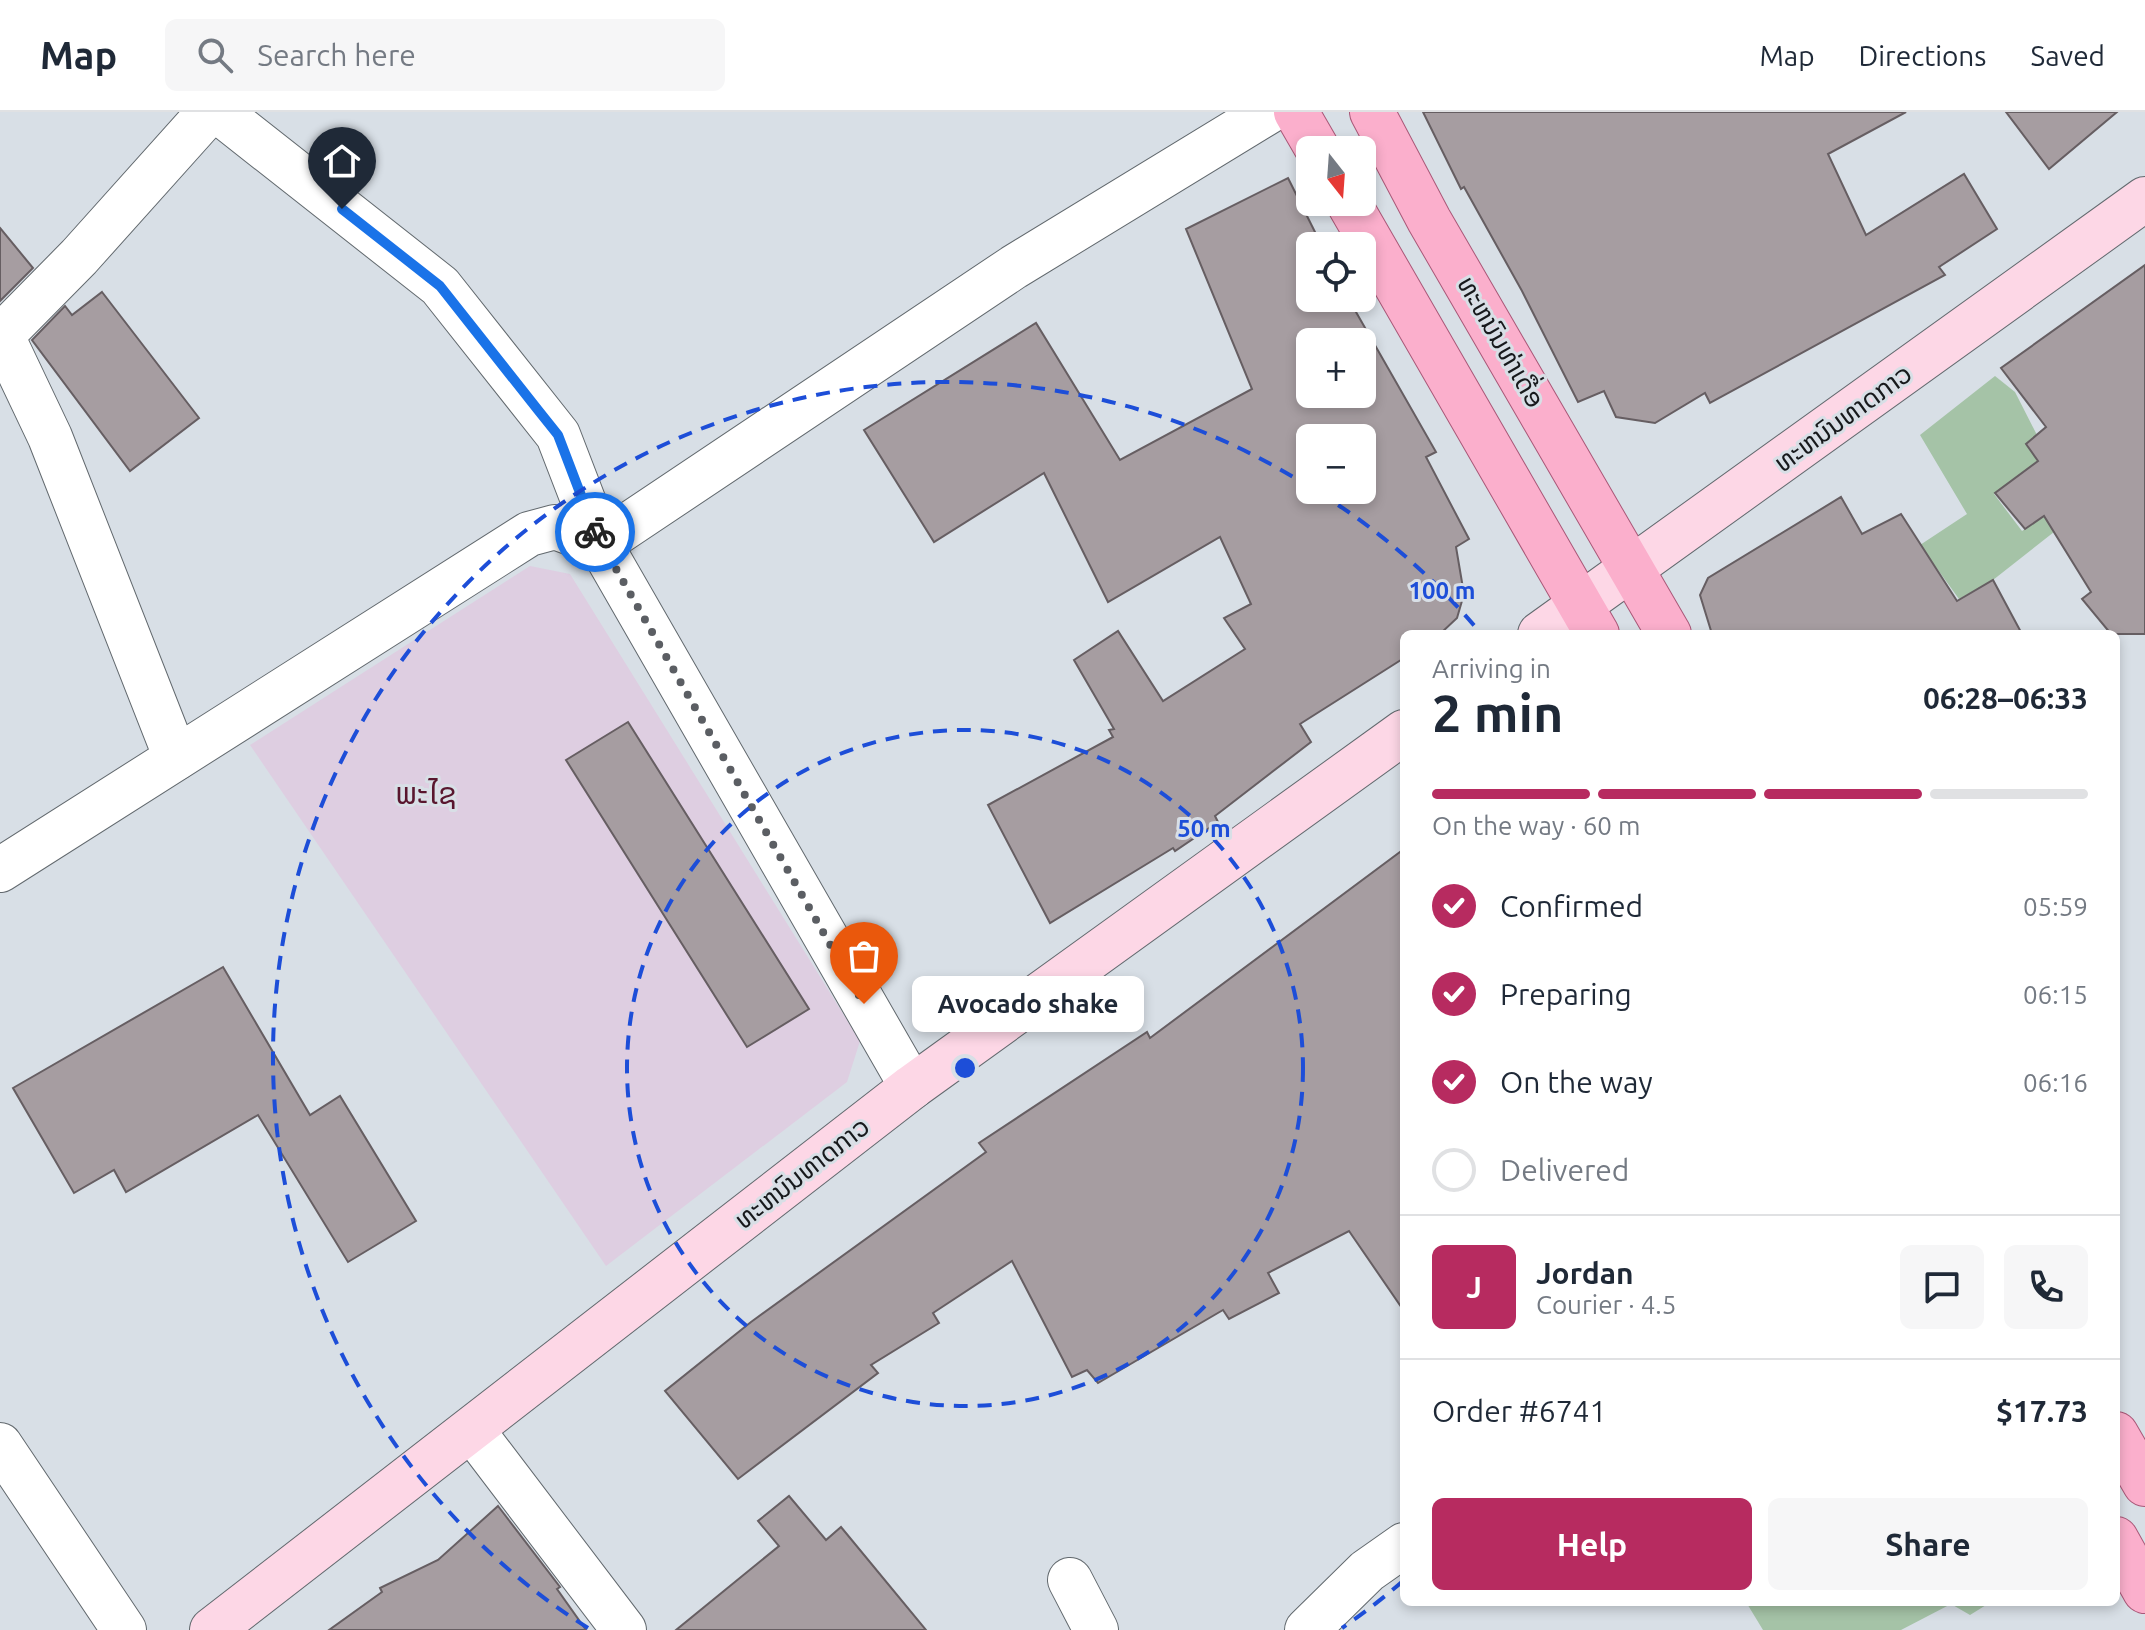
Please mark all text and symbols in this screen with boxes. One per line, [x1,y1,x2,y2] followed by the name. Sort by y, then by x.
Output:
[165,19,725,91] search box
[193,33,237,77] icon: search
[40,34,117,76] text: Map
[257,38,416,72] text: Search here
[1759,40,1815,71] text: Map
[1859,40,1986,71] text: Directions
[2030,40,2105,71] text: Saved
[308,127,376,209] pin
[1296,136,1376,216] north arrow
[1296,136,1376,504] map controls
[320,139,364,183] icon: home
[1296,232,1376,312] button: locate
[1452,269,1555,412] street label: ທະຫນົນທ່າເດື່ອ
[1296,328,1376,408] button: +
[1768,358,1917,477] street label: ທະຫນົນທາດກາວ
[1296,424,1376,504] button: −
[555,492,635,572] courier
[573,510,617,554] icon: bike
[1409,577,1475,604] text: 100 m
[1432,654,1551,683] text: Arriving in
[1923,681,2088,715] text: 06:28–06:33
[1432,684,1563,742] text: 2 min
[395,776,457,810] district label: ພະໄຊ
[1432,811,1640,840] text: On the way · 60 m
[1177,815,1231,842] text: 50 m
[1432,884,1476,928] icon: check
[1500,889,1643,923] text: Confirmed
[2023,892,2088,921] text: 05:59
[830,922,898,1004] pin
[842,934,886,978] icon: bag
[1432,972,1476,1016] icon: check
[912,976,1144,1032] callout: Avocado shake
[1500,977,1632,1011] text: Preparing
[2023,980,2088,1009] text: 06:15
[938,989,1118,1018] text: Avocado shake
[951,1054,979,1082] centre of rings
[1432,1060,1476,1104] icon: check
[1500,1065,1653,1099] text: On the way
[2023,1068,2088,1097] text: 06:16
[729,1111,875,1234] street label: ທະຫນົນທາດກາວ
[1500,1153,1629,1187] text: Delivered
[1900,1245,1984,1329] button: chat
[2004,1245,2088,1329] button: phone
[1536,1256,1634,1290] text: Jordan
[1466,1270,1482,1304] text: J
[1536,1290,1676,1319] text: Courier · 4.5
[1432,1394,1606,1428] text: Order #6741
[1996,1394,2088,1428] text: $17.73
[1432,1498,1752,1590] button: Help
[1768,1498,2088,1590] button: Share

